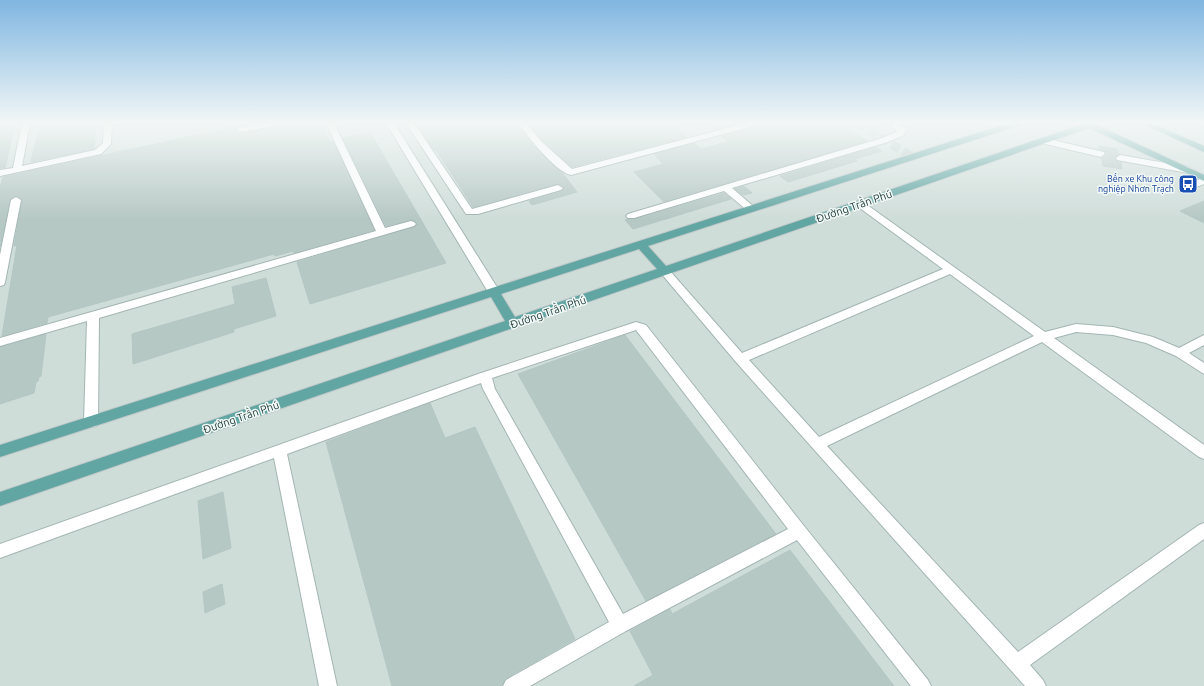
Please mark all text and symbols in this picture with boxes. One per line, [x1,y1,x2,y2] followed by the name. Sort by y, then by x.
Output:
[1098,172,1174,195] place label: Bến xe Khu công nghiệp Nhơn Trạch
[1177,173,1199,195] bus stop icon: Bến xe Khu công nghiệp Nhơn Trạch
[814,186,894,225] street label: Đường Trần Phú
[508,292,588,331] street label: Đường Trần Phú
[201,397,281,436] street label: Đường Trần Phú

